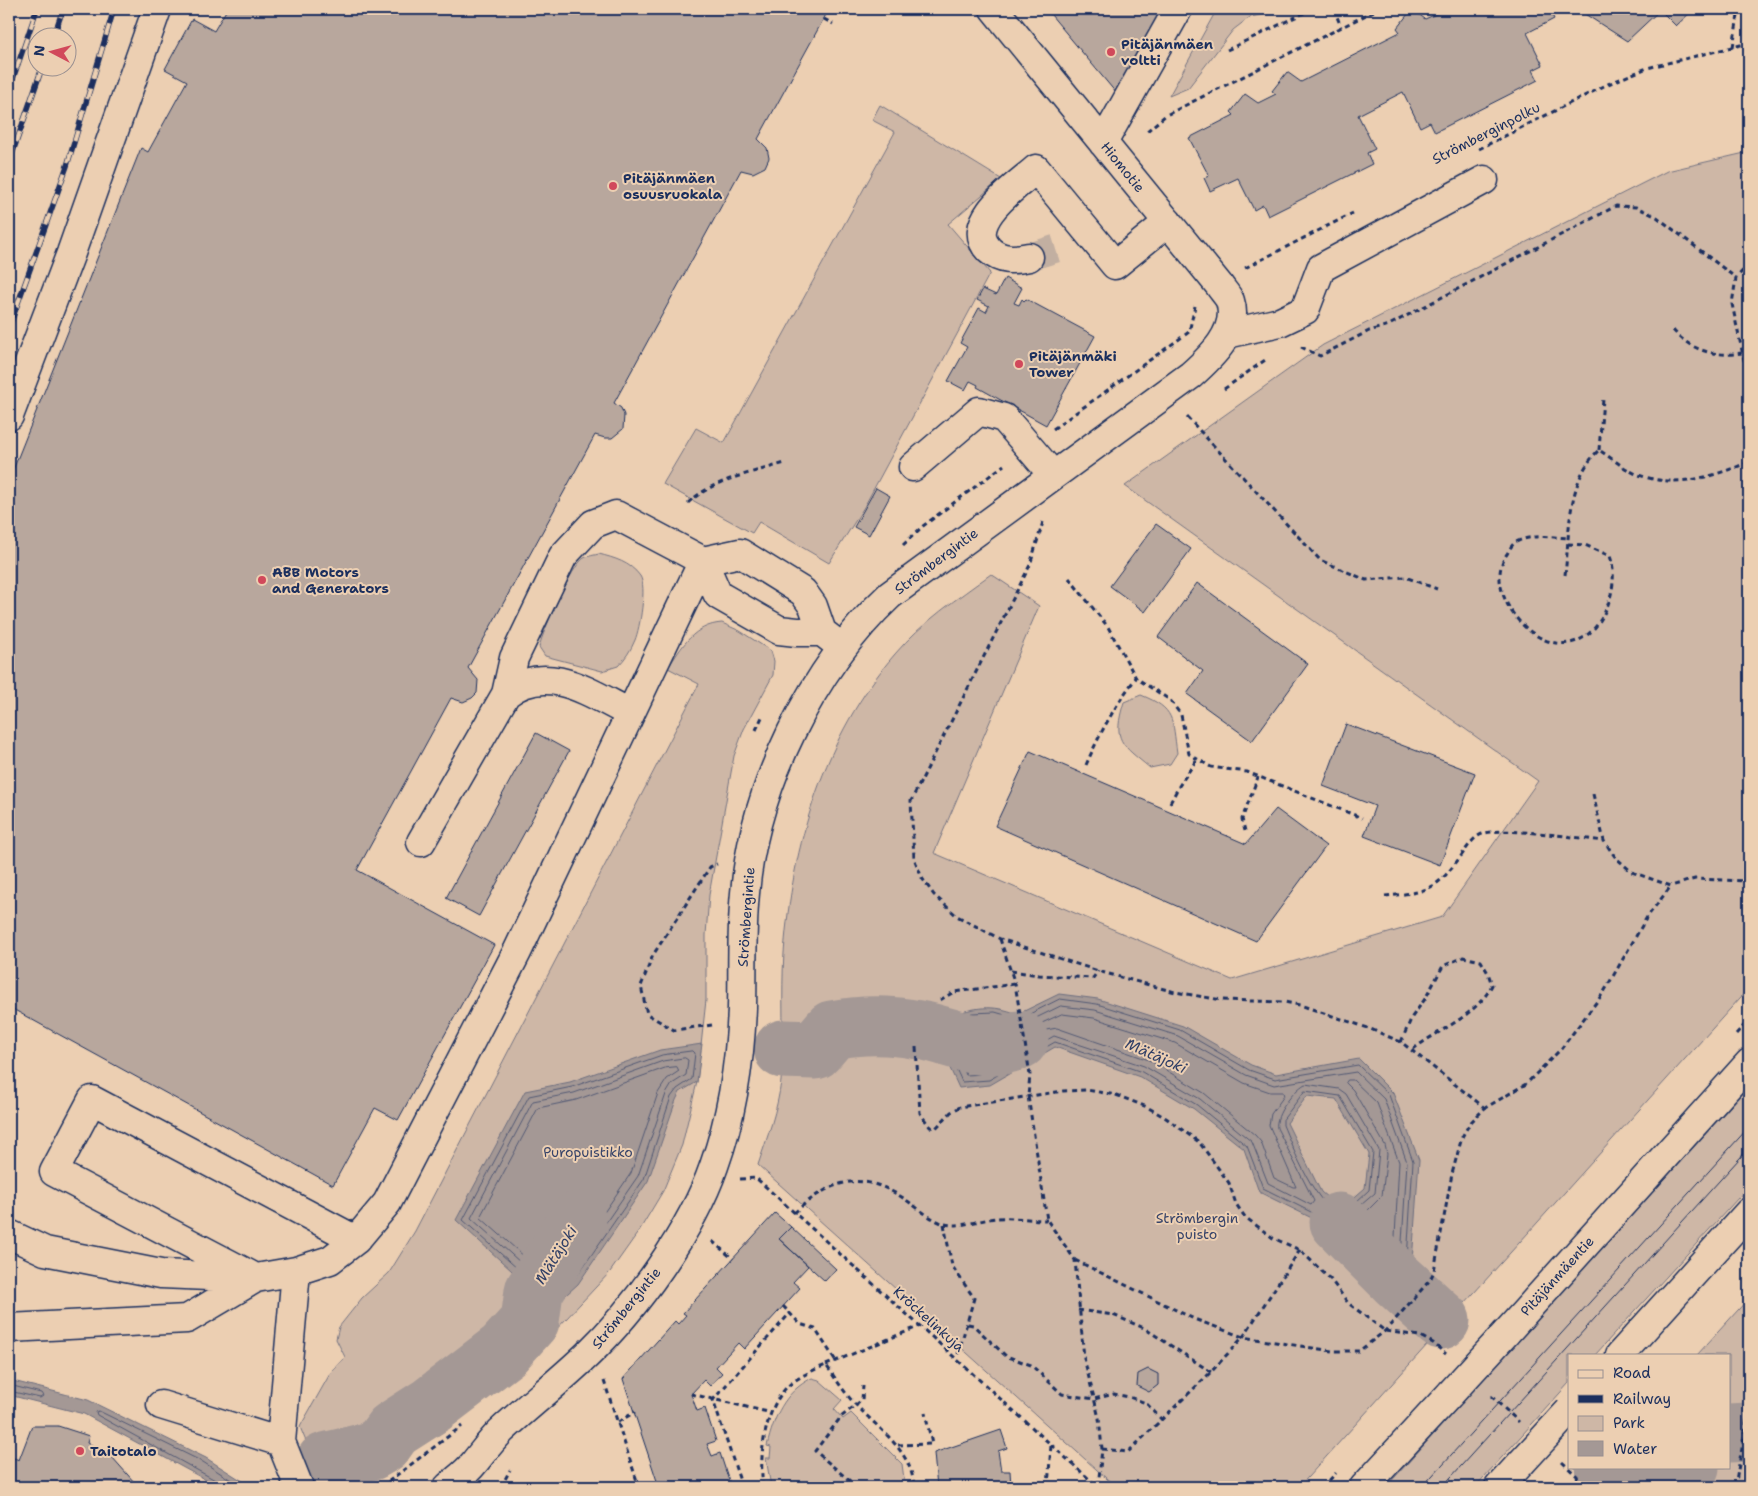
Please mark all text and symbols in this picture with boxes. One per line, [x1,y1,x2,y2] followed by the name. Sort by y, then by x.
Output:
[28,28,78,78] north arrow
[1121,35,1213,69] place label: Pitäjänmäen voltti
[30,44,49,57] text: N
[1105,46,1117,58] marker: Pitäjänmäen voltti
[1429,98,1543,168] street label: Strömberginpolku
[1097,138,1149,196] street label: Hiomotie
[623,169,723,203] place label: Pitäjänmäen osuusruokala
[607,180,619,192] marker: Pitäjänmäen osuusruokala
[1029,347,1117,381] place label: Pitäjänmäki Tower
[1013,358,1025,370] marker: Pitäjänmäki Tower
[891,524,981,598] street label: Strömbergintie
[272,563,389,597] place label: ABB Motors and Generators
[256,574,268,586] marker: ABB Motors and Generators
[734,866,758,968] street label: Strömbergintie
[1122,1034,1190,1079] water label: Mätäjoki
[543,1143,633,1161] park label: Puropuistikko
[1156,1209,1239,1243] park label: Strömbergin puisto
[530,1221,582,1288] water label: Mätäjoki
[1516,1232,1598,1320] street label: Pitäjänmäentie
[588,1263,665,1353] street label: Strömbergintie
[890,1282,969,1356] street label: Kröckelinkuja
[1568,1354,1730,1468] legend
[1613,1363,1651,1383] text: Road
[1613,1389,1671,1409] text: Railway
[1613,1413,1645,1433] text: Park
[1613,1439,1657,1459] text: Water
[90,1442,157,1460] place label: Taitotalo
[74,1445,86,1457] marker: Taitotalo

